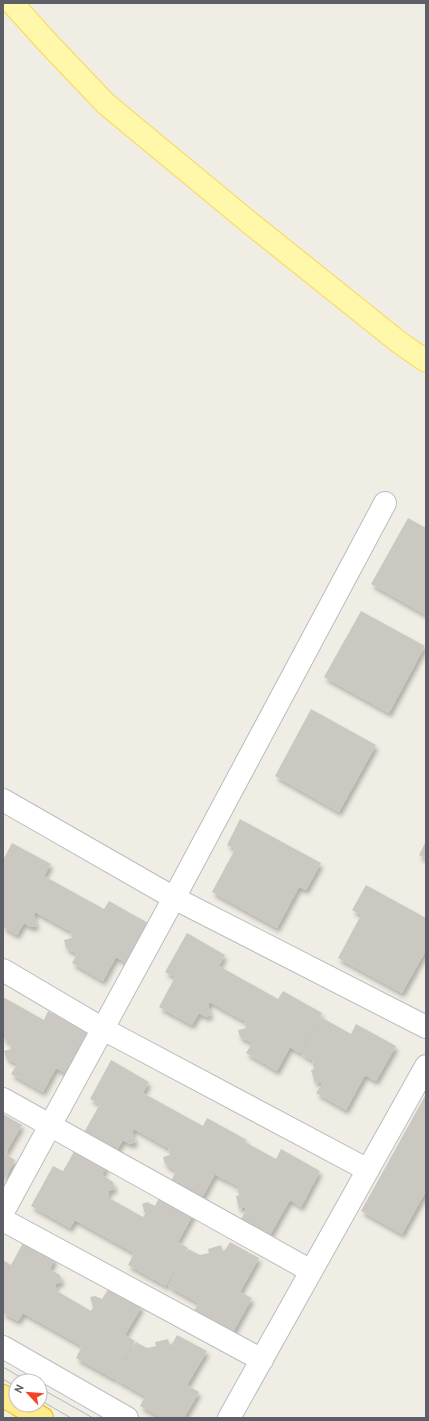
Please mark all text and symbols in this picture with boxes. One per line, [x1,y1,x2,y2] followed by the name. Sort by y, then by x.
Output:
[8,1373,48,1413] north arrow
[12,1382,28,1396] text: N

